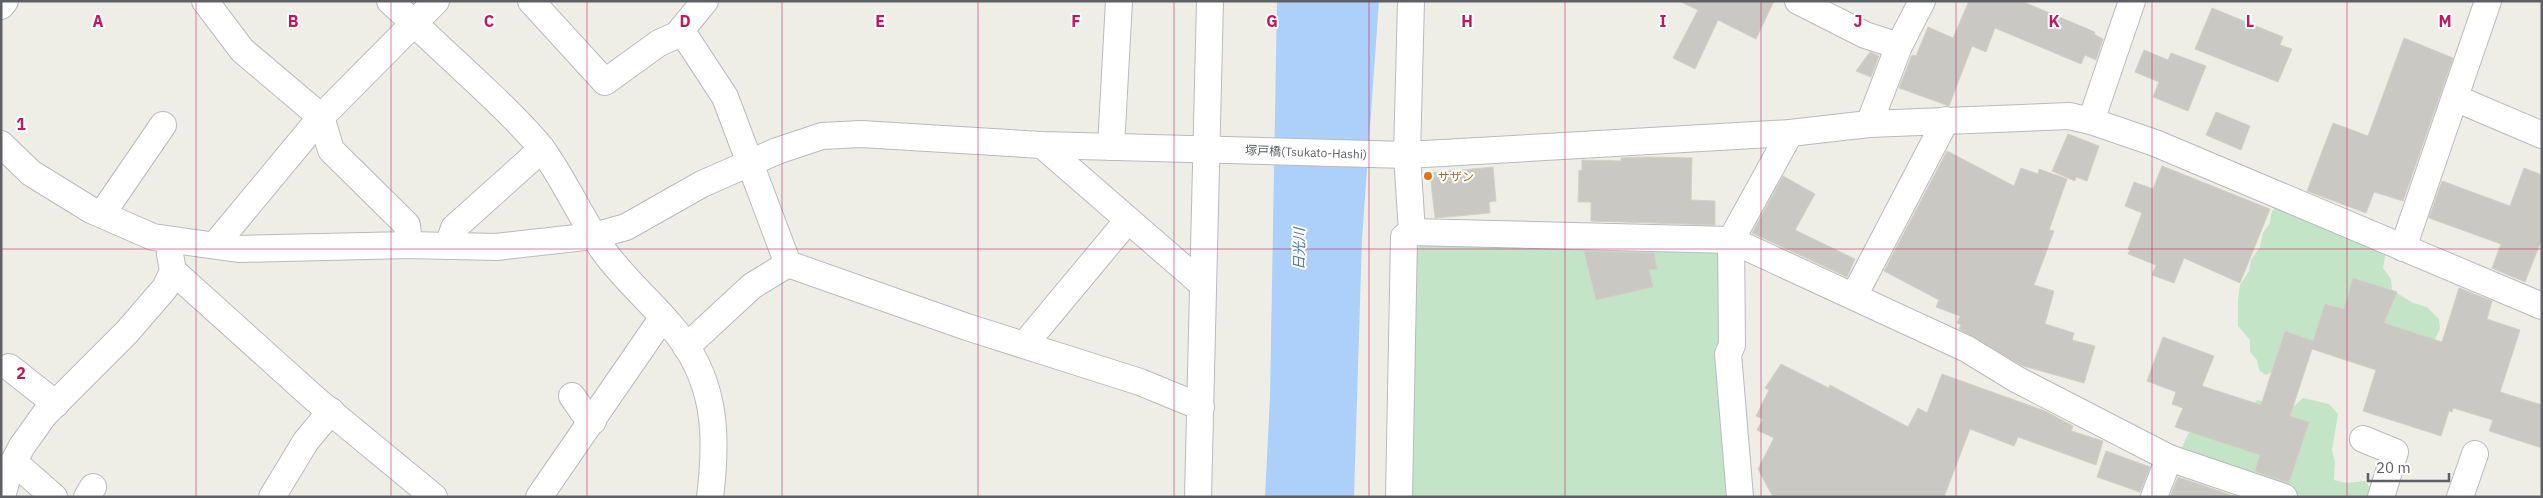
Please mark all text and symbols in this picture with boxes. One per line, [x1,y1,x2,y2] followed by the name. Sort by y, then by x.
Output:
[93,11,104,31] text: A
[288,11,299,31] text: B
[484,11,494,31] text: C
[679,11,691,31] text: D
[875,11,885,31] text: E
[1071,11,1081,31] text: F
[1266,11,1278,31] text: G
[1461,11,1473,31] text: H
[1660,11,1667,31] text: I
[1854,11,1862,31] text: J
[2048,11,2060,31] text: K
[2246,11,2254,31] text: L
[2438,11,2452,31] text: M
[16,114,26,134] text: 1
[1245,142,1367,162] street label: 塚戸橋(Tsukato-Hashi)
[1438,169,1474,184] place label: サザン
[1422,170,1434,182] marker: サザン
[1290,226,1308,270] water label: 日光川
[16,363,26,383] text: 2
[2368,450,2449,482] scale bar
[2376,458,2411,477] text: 20 m

